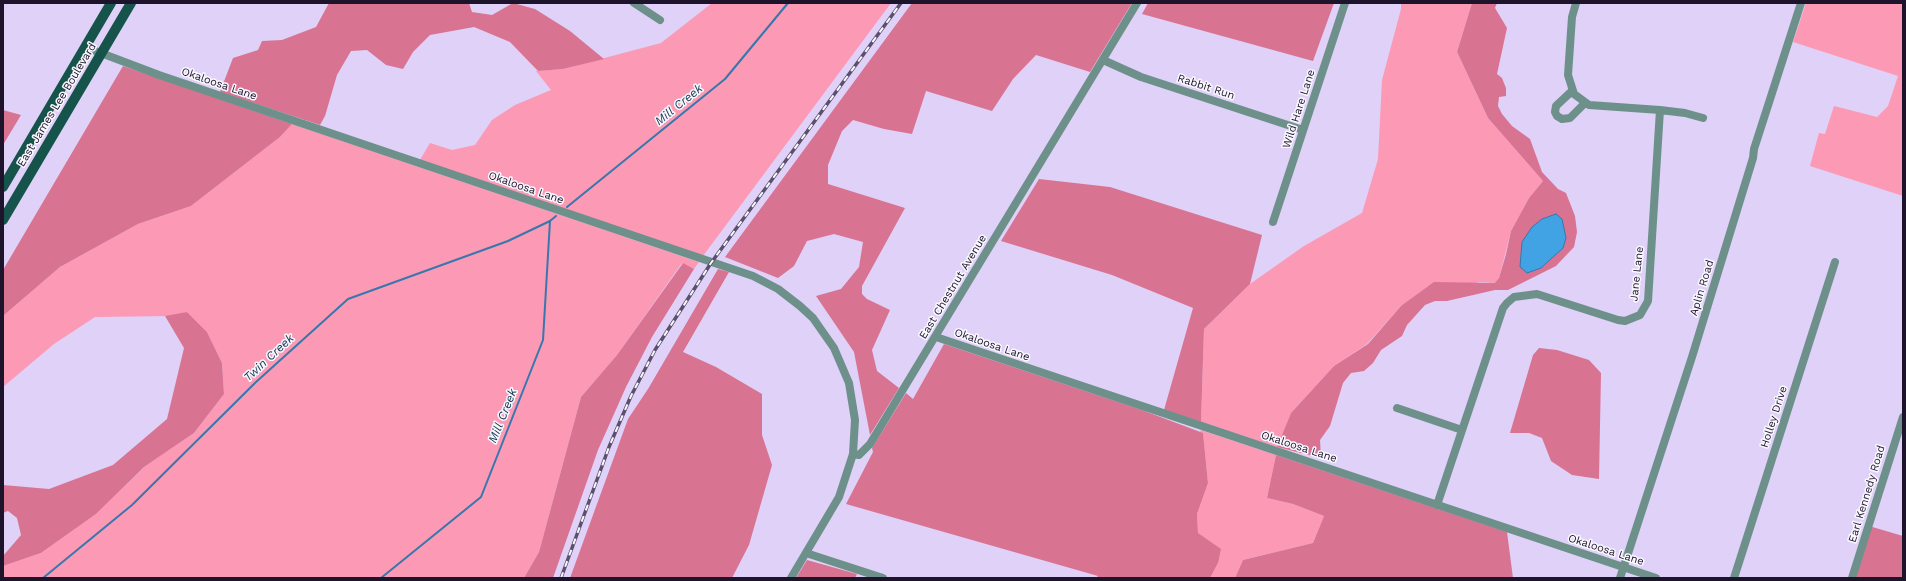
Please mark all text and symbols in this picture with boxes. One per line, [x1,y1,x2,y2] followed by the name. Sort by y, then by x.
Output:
[15,41,99,169] street label: East James Lee Boulevard
[180,65,258,103] street label: Okaloosa Lane
[1280,68,1318,150] street label: Wild Hare Lane
[1176,72,1236,102] street label: Rabbit Run
[652,81,706,129] water label: Mill Creek
[487,169,565,207] street label: Okaloosa Lane
[917,232,989,342] street label: East Chestnut Avenue
[1628,246,1646,302] street label: Jane Lane
[1687,258,1717,318] street label: Aplin Road
[953,326,1031,364] street label: Okaloosa Lane
[241,331,297,385] water label: Twin Creek
[1758,384,1790,450] street label: Holley Drive
[486,387,520,445] water label: Mill Creek
[1259,429,1339,465] street label: Okaloosa Lane
[1846,444,1888,544] street label: Earl Kennedy Road
[1566,532,1646,568] street label: Okaloosa Lane

